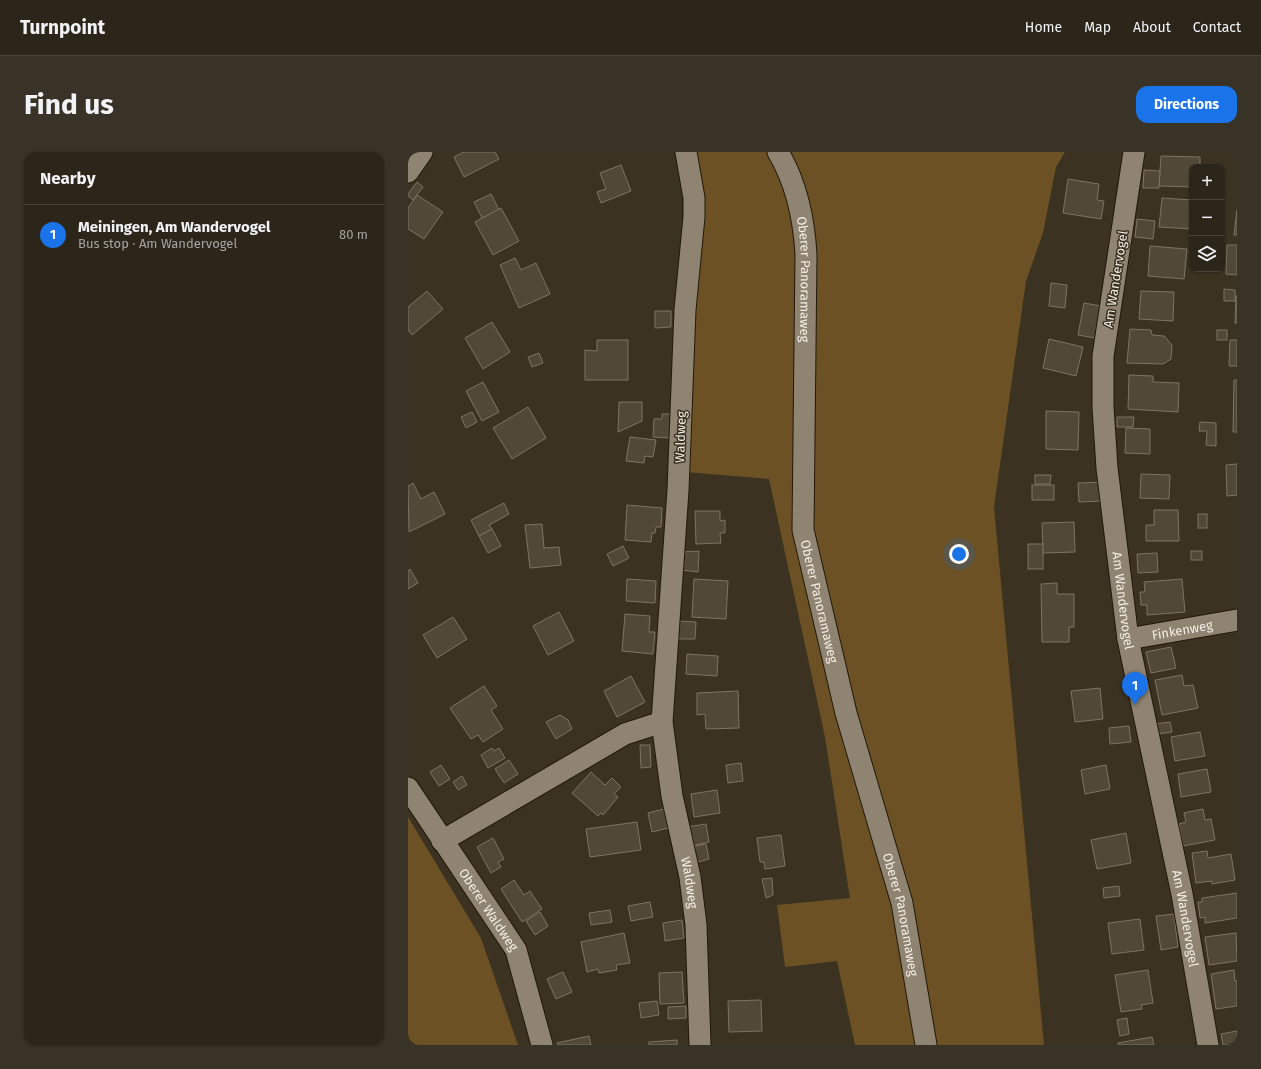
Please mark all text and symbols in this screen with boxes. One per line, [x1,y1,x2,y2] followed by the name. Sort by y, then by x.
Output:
[20,16,105,39] text: Turnpoint
[1025,19,1062,36] text: Home
[1084,19,1111,36] text: Map
[1133,19,1171,36] text: About
[1193,19,1241,36] text: Contact
[1136,86,1237,123] button: Directions
[24,88,114,121] text: Find us
[1189,164,1225,272] map controls
[1189,164,1225,200] button: +
[40,168,95,189] text: Nearby
[1189,200,1225,236] button: −
[794,215,813,343] street label: Oberer Panoramaweg
[78,218,270,236] text: Meiningen, Am Wandervogel
[50,227,56,242] text: 1
[339,227,368,242] text: 80 m
[1100,229,1131,329] street label: Am Wandervogel
[78,236,237,251] text: Bus stop · Am Wandervogel
[1189,236,1225,272] button: layers
[672,411,689,463] street label: Waldweg
[798,538,841,665] street label: Oberer Panoramaweg
[949,544,969,564] your location
[1109,551,1137,651] street label: Am Wandervogel
[1151,617,1214,643] street label: Finkenweg
[1122,672,1148,705] pin: 1
[880,851,921,978] street label: Oberer Panoramaweg
[678,855,701,910] street label: Waldweg
[456,866,522,954] street label: Oberer Waldweg
[1169,868,1201,968] street label: Am Wandervogel

